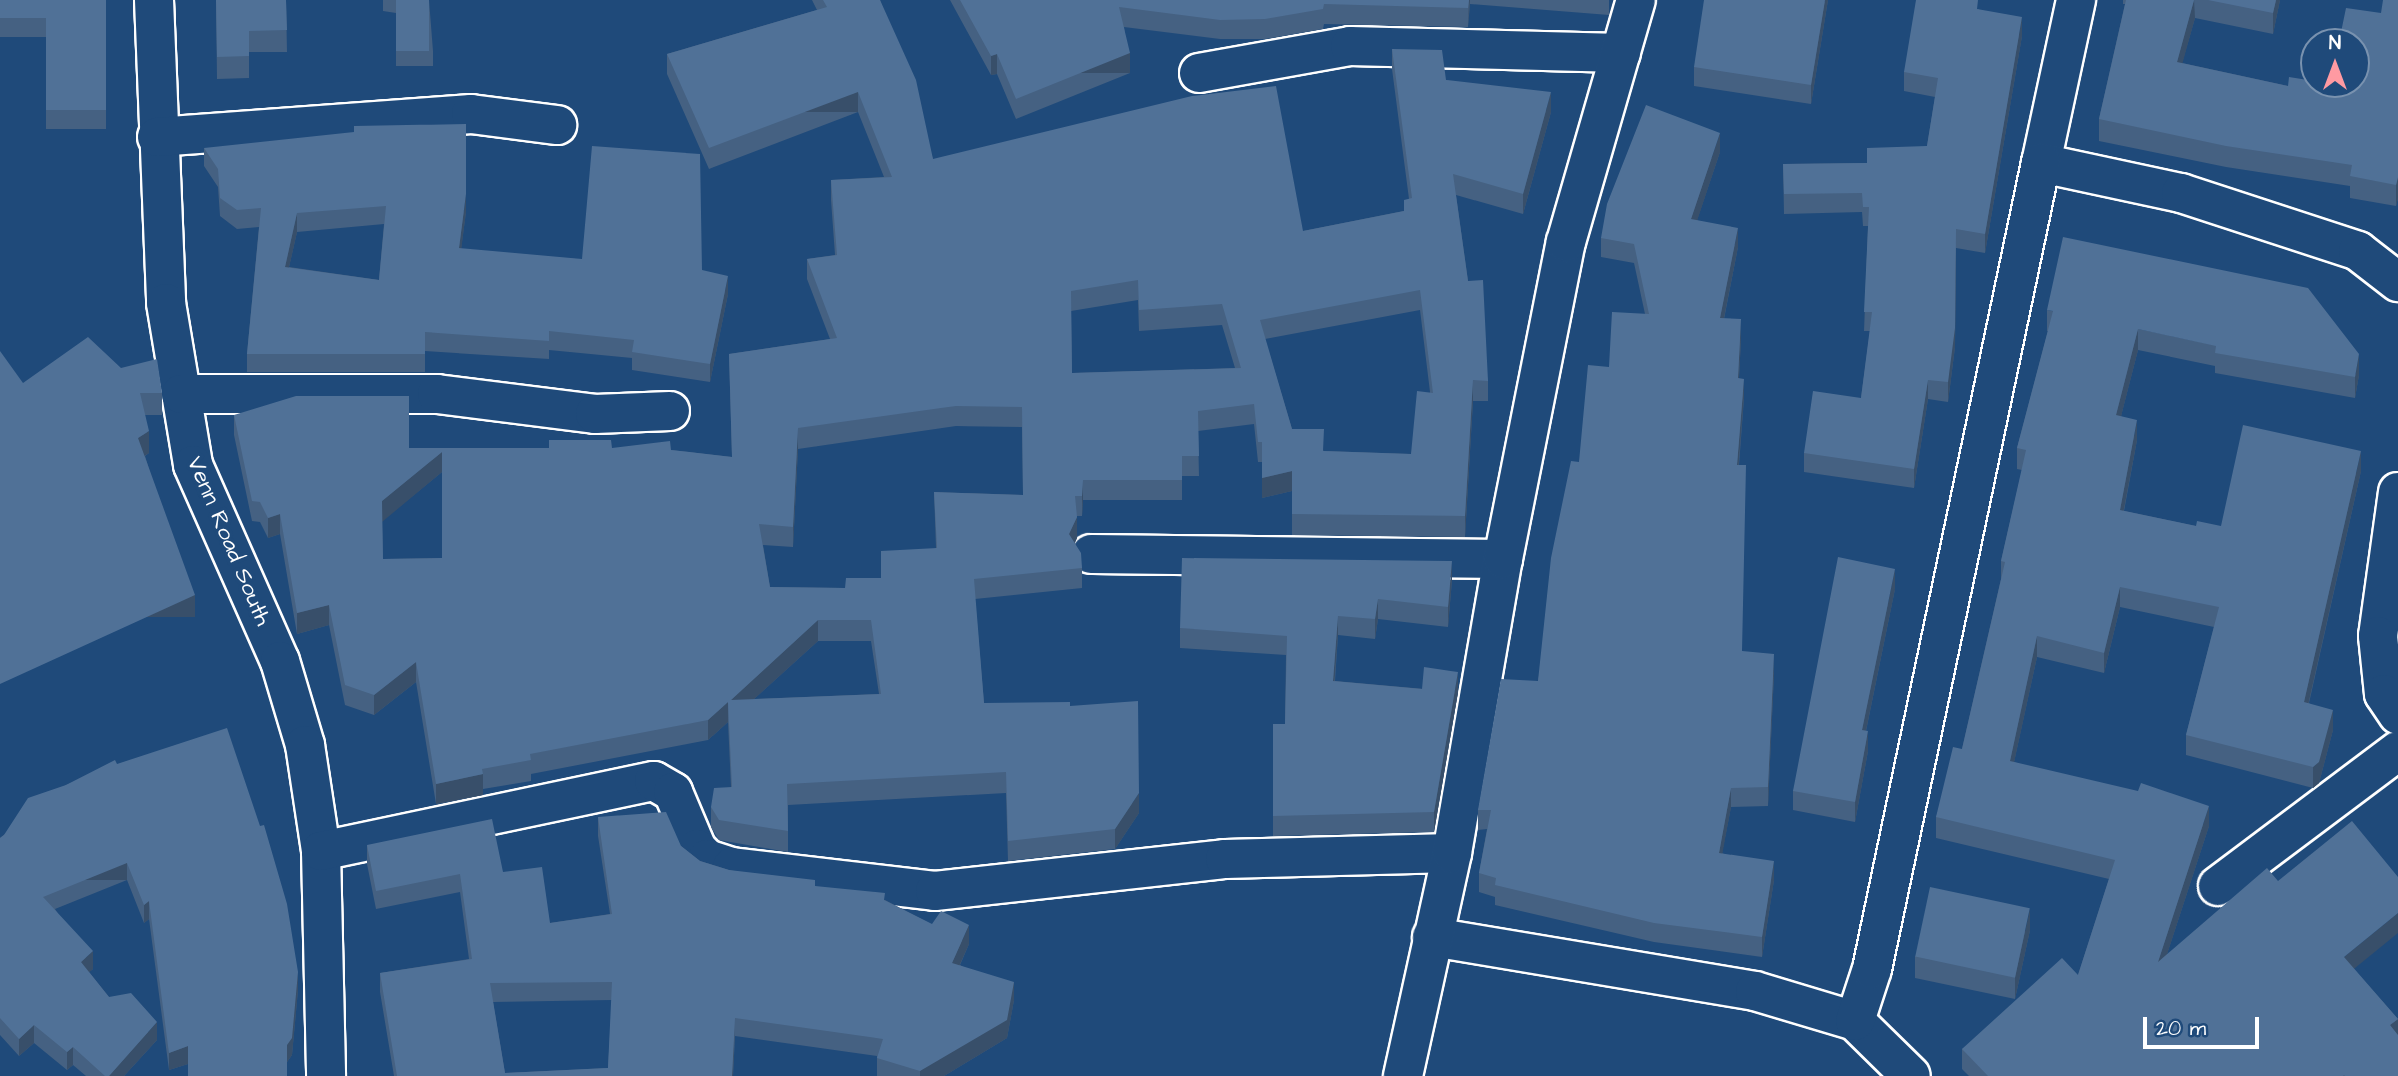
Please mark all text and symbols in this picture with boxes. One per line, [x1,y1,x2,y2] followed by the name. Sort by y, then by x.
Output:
[2300,28,2370,98] north arrow
[2329,30,2341,57] text: N
[181,452,277,630] street label: Venn Road South
[2146,1002,2262,1046] scale bar
[2156,1014,2206,1043] text: 20 m

